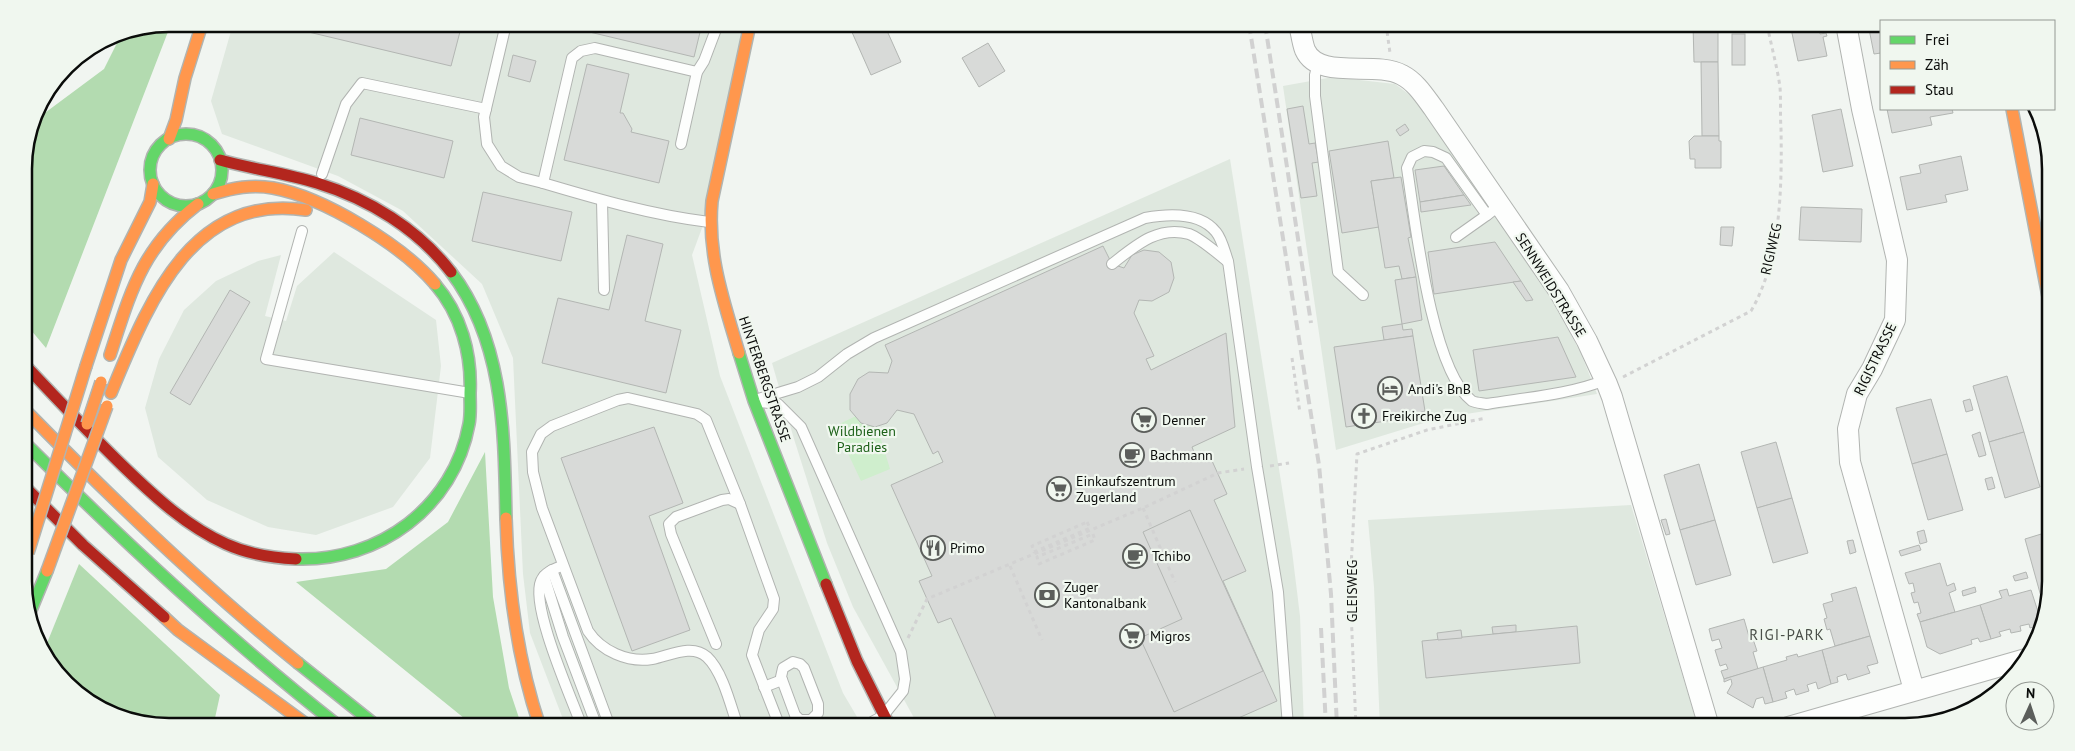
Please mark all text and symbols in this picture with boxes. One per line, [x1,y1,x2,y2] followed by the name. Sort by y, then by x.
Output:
[1880,20,2055,110] legend
[1925,30,1950,49] text: Frei
[1925,55,1949,74] text: Zäh
[1925,80,1954,99] text: Stau
[1756,221,1786,277] street label: RIGIWEG
[1512,229,1590,341] street label: SENNWEIDSTRASSE
[735,314,795,444] street label: HINTERBERGSTRASSE
[1850,320,1900,398] street label: RIGISTRASSE
[1377,376,1403,402] hotel icon: Andi's BnB
[1408,380,1471,398] place label: Andi's BnB
[1351,403,1377,429] church icon: Freikirche Zug
[1131,407,1157,433] supermarket icon: Denner
[1382,407,1467,425] place label: Freikirche Zug
[1162,411,1206,429] place label: Denner
[828,422,896,456] park label: Wildbienen Paradies
[1119,442,1145,468] cafe icon: Bachmann
[1150,446,1213,464] place label: Bachmann
[1076,472,1176,506] place label: Einkaufszentrum Zugerland
[1046,476,1072,502] supermarket icon: Einkaufszentrum Zugerland
[920,535,946,561] restaurant icon: Primo
[950,539,985,557] place label: Primo
[1122,543,1148,569] cafe icon: Tchibo
[1152,547,1191,565] place label: Tchibo
[1343,560,1361,622] street label: GLEISWEG
[1064,578,1147,612] place label: Zuger Kantonalbank
[1034,582,1060,608] bank icon: Zuger Kantonalbank
[1119,623,1145,649] supermarket icon: Migros
[1749,625,1825,644] district label: RIGI-PARK
[1150,627,1191,645] place label: Migros
[2005,681,2055,731] north arrow
[2026,684,2036,702] text: N

